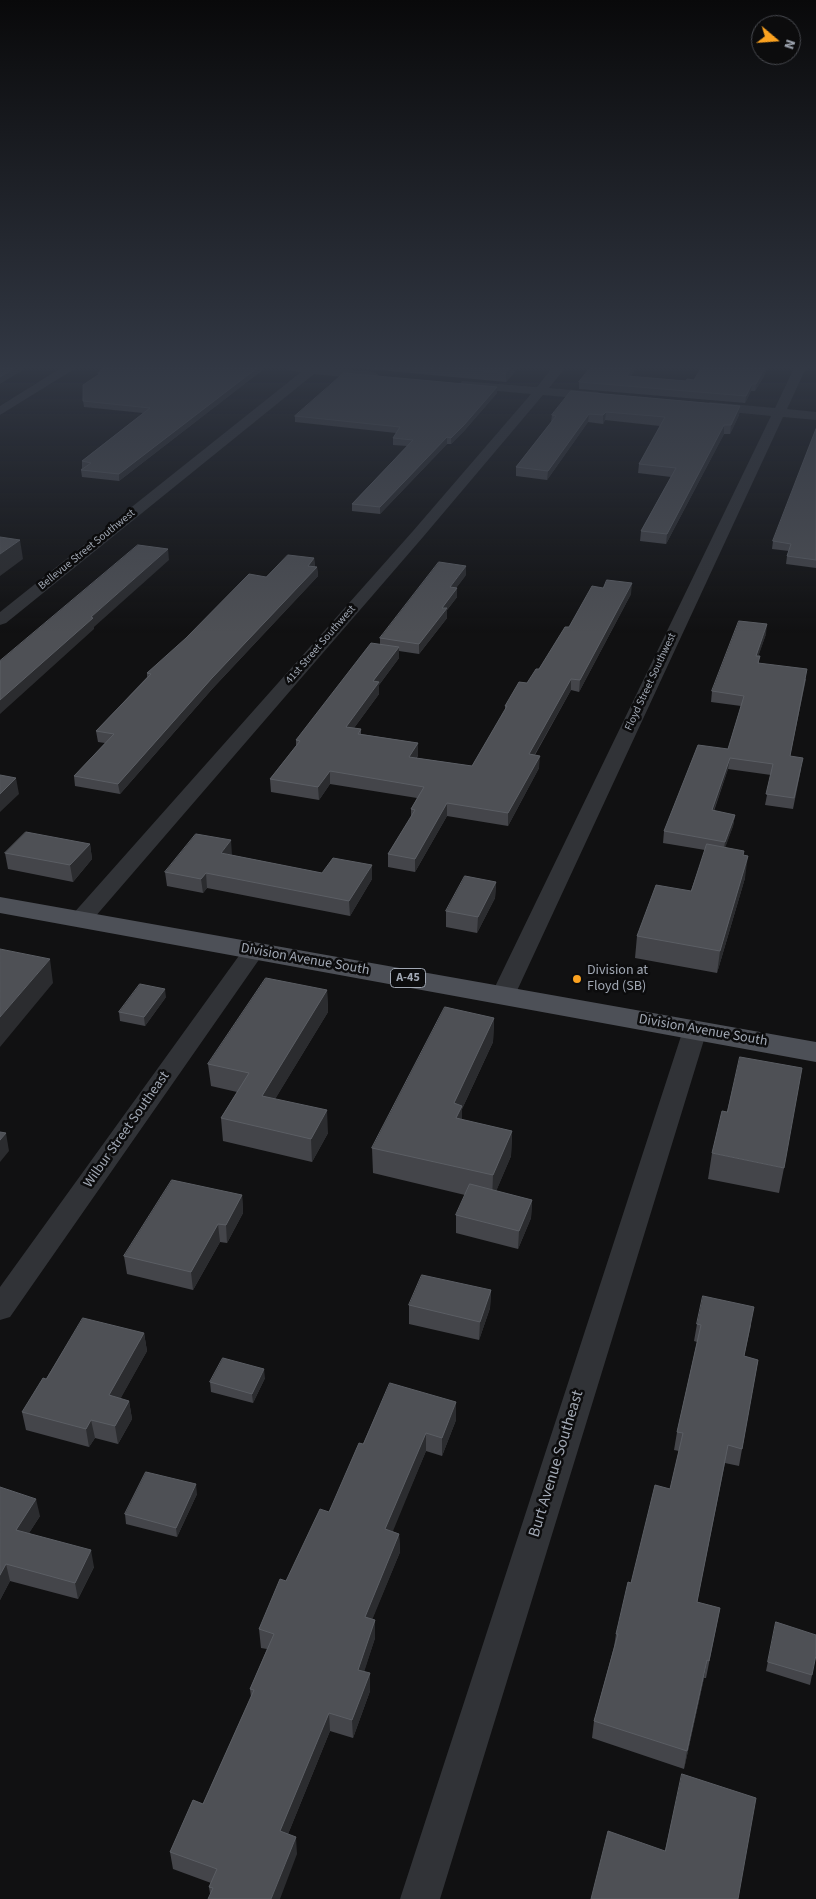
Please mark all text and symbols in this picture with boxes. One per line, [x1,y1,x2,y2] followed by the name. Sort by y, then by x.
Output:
[751,15,801,65] north arrow
[778,37,800,52] text: N
[36,507,138,593] street label: Bellevue Street Southwest
[283,603,359,687] street label: 41st Street Southwest
[623,631,679,733] street label: Floyd Street Southwest
[239,940,371,980] street label: Division Avenue South
[587,963,648,996] place label: Division at Floyd (SB)
[390,968,426,988] road number: A-45
[571,973,583,985] marker: Division at Floyd (SB)
[637,1011,769,1051] street label: Division Avenue South
[81,1069,173,1191] street label: Wilbur Street Southeast
[526,1388,588,1540] street label: Burt Avenue Southeast

